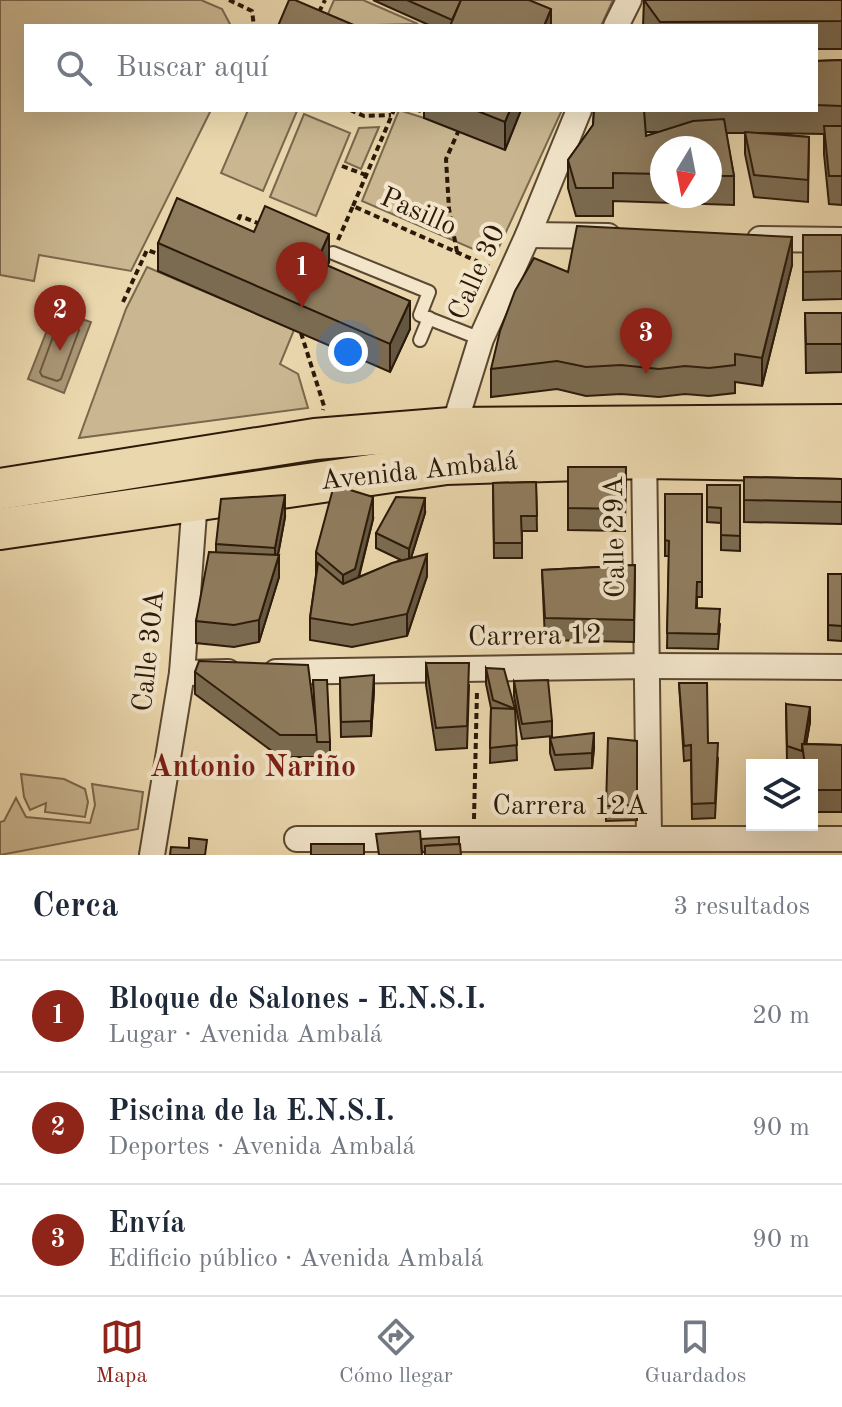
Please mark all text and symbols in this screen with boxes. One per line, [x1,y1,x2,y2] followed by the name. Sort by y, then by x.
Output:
[24,24,818,112] search box
[52,46,96,90] icon: search
[116,53,268,83] text: Buscar aquí
[650,136,722,208] north arrow
[376,184,460,242] street label: Pasillo
[445,221,511,325] street label: Calle 30
[276,242,328,308] pin: 1
[34,285,86,351] pin: 2
[620,308,672,374] pin: 3
[328,332,368,372] your location
[319,448,519,496] street label: Avenida Ambalá
[601,476,631,598] street label: Calle 29A
[130,589,170,713] street label: Calle 30A
[468,622,602,652] street label: Carrera 12
[150,753,356,783] district label: Antonio Nariño
[746,759,818,831] map controls
[746,759,818,831] button: layers
[492,793,648,821] street label: Carrera 12A
[32,890,118,924] text: Cerca
[673,894,810,920] text: 3 resultados
[108,985,486,1015] text: Bloque de Salones - E.N.S.I.
[50,1003,66,1029] text: 1
[752,1003,810,1029] text: 20 m
[108,1022,383,1048] text: Lugar · Avenida Ambalá
[108,1097,395,1127] text: Piscina de la E.N.S.I.
[50,1115,66,1141] text: 2
[752,1115,810,1141] text: 90 m
[108,1134,415,1160] text: Deportes · Avenida Ambalá
[108,1209,185,1239] text: Envía
[50,1227,66,1253] text: 3
[752,1227,810,1253] text: 90 m
[108,1246,484,1272] text: Edificio público · Avenida Ambalá
[96,1315,147,1390] tab: Mapa
[339,1315,453,1390] tab: Cómo llegar
[644,1315,746,1390] tab: Guardados

